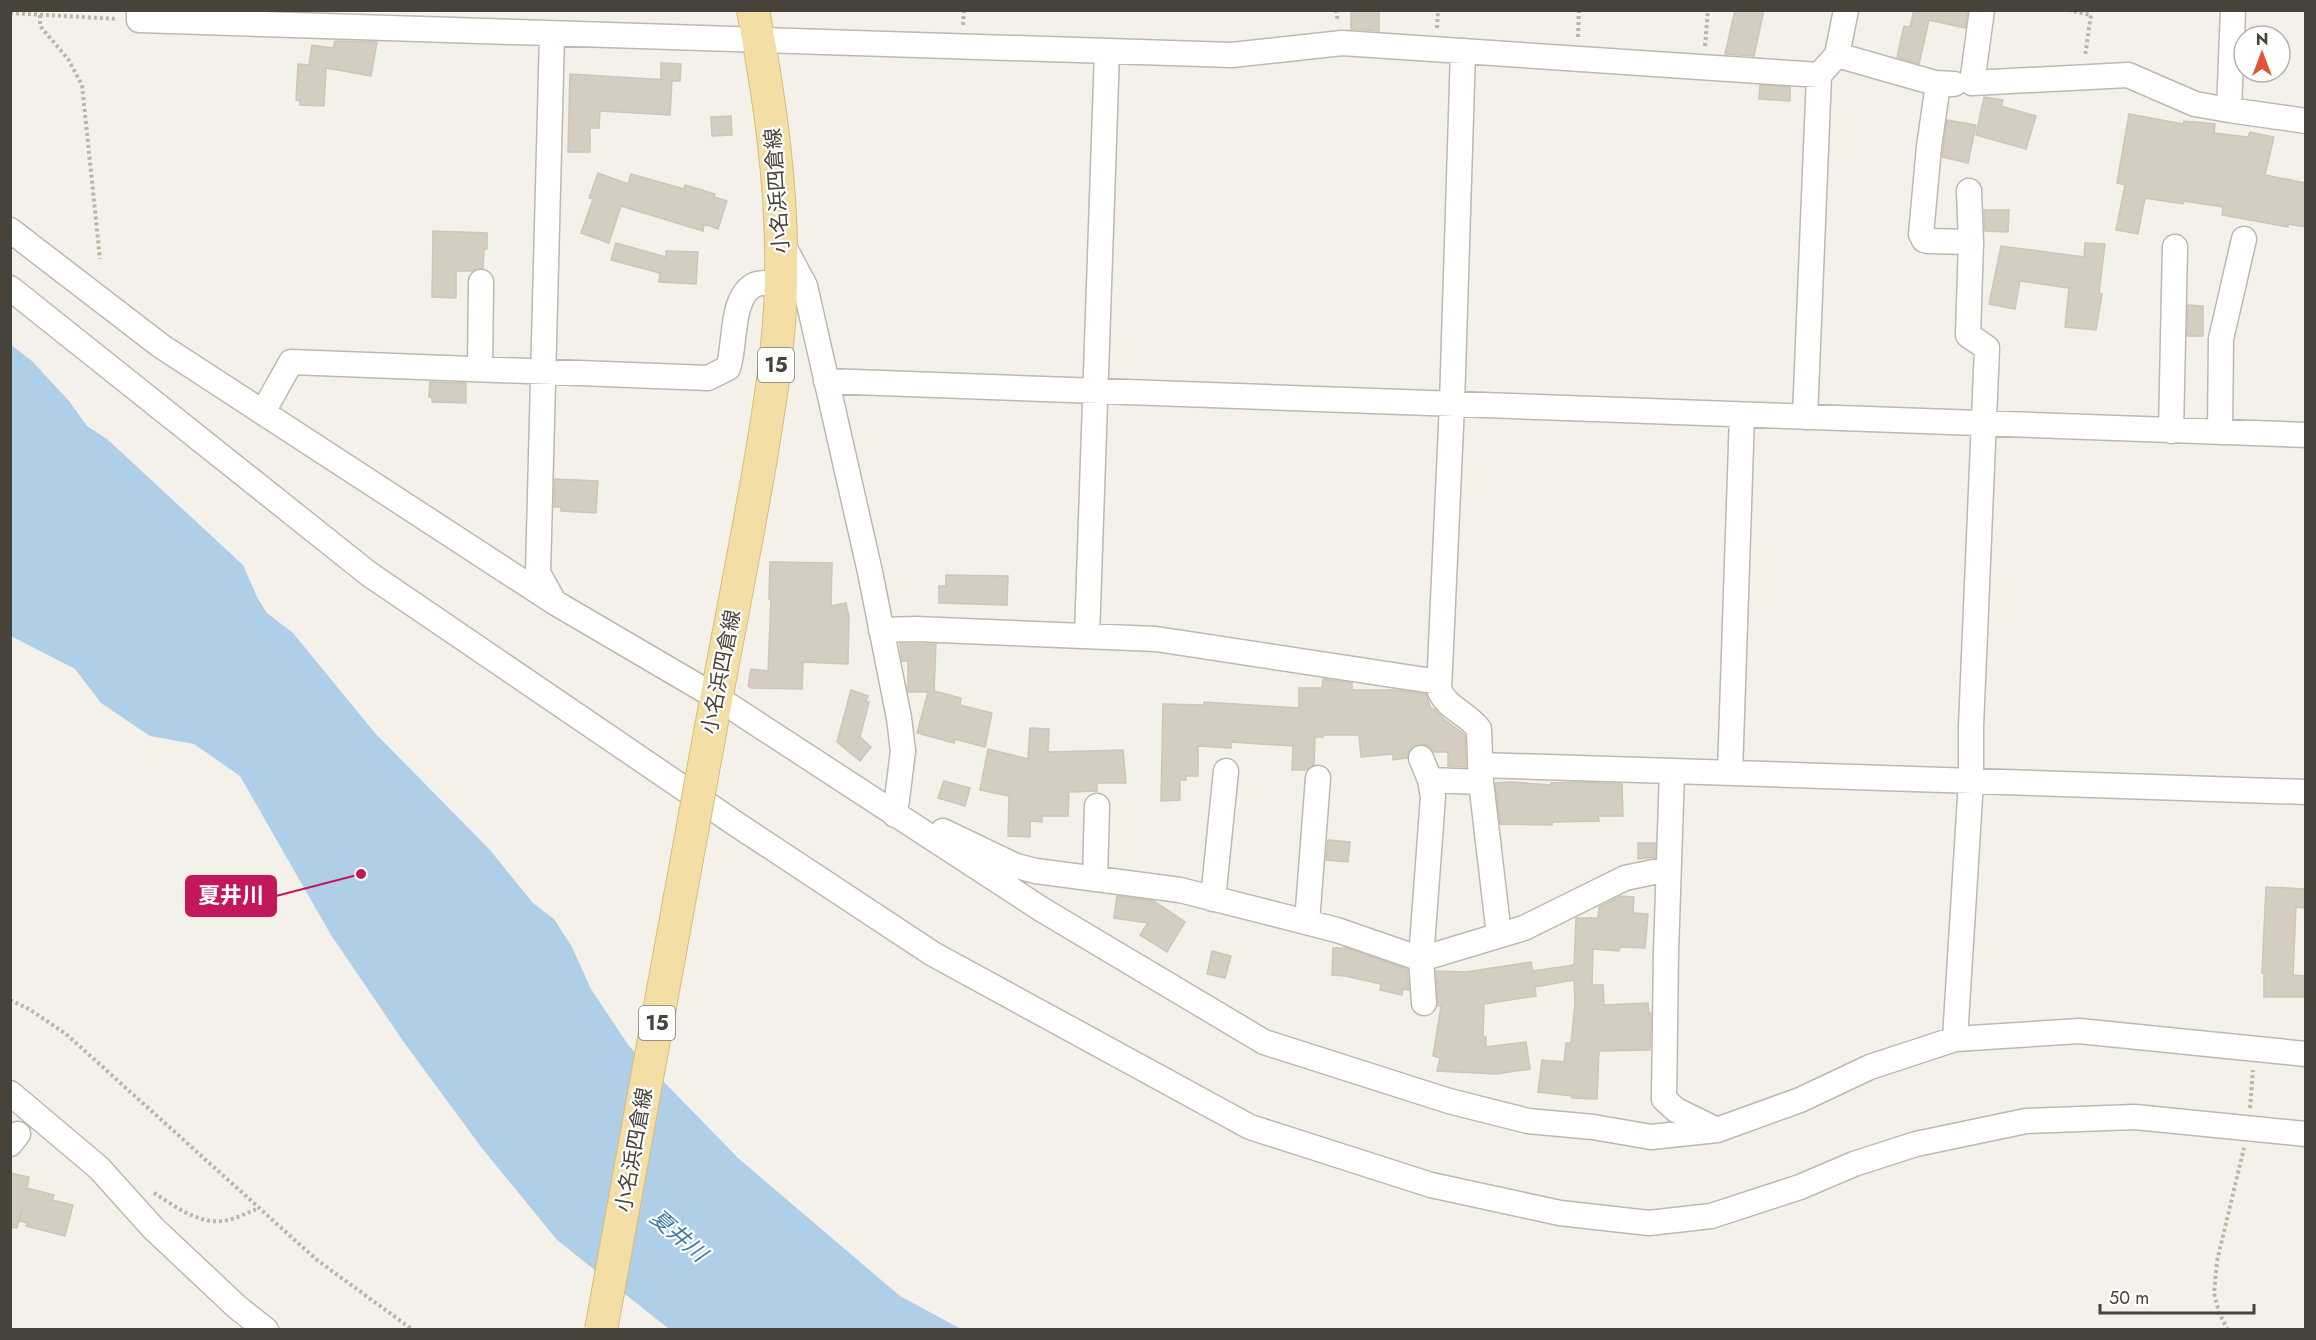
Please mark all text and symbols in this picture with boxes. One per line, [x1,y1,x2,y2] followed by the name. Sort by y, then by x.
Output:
[2232,24,2292,84] north arrow
[2256,28,2268,51] text: N
[758,127,796,255] street label: 小名浜四倉線
[758,348,794,382] road number: 15
[694,607,748,737] street label: 小名浜四倉線
[186,876,276,916] callout: 夏井川
[198,879,264,911] text: 夏井川
[639,1006,675,1040] road number: 15
[608,1085,660,1215] street label: 小名浜四倉線
[644,1201,716,1270] water label: 夏井川
[2100,1277,2254,1315] scale bar
[2109,1285,2149,1311] text: 50 m

